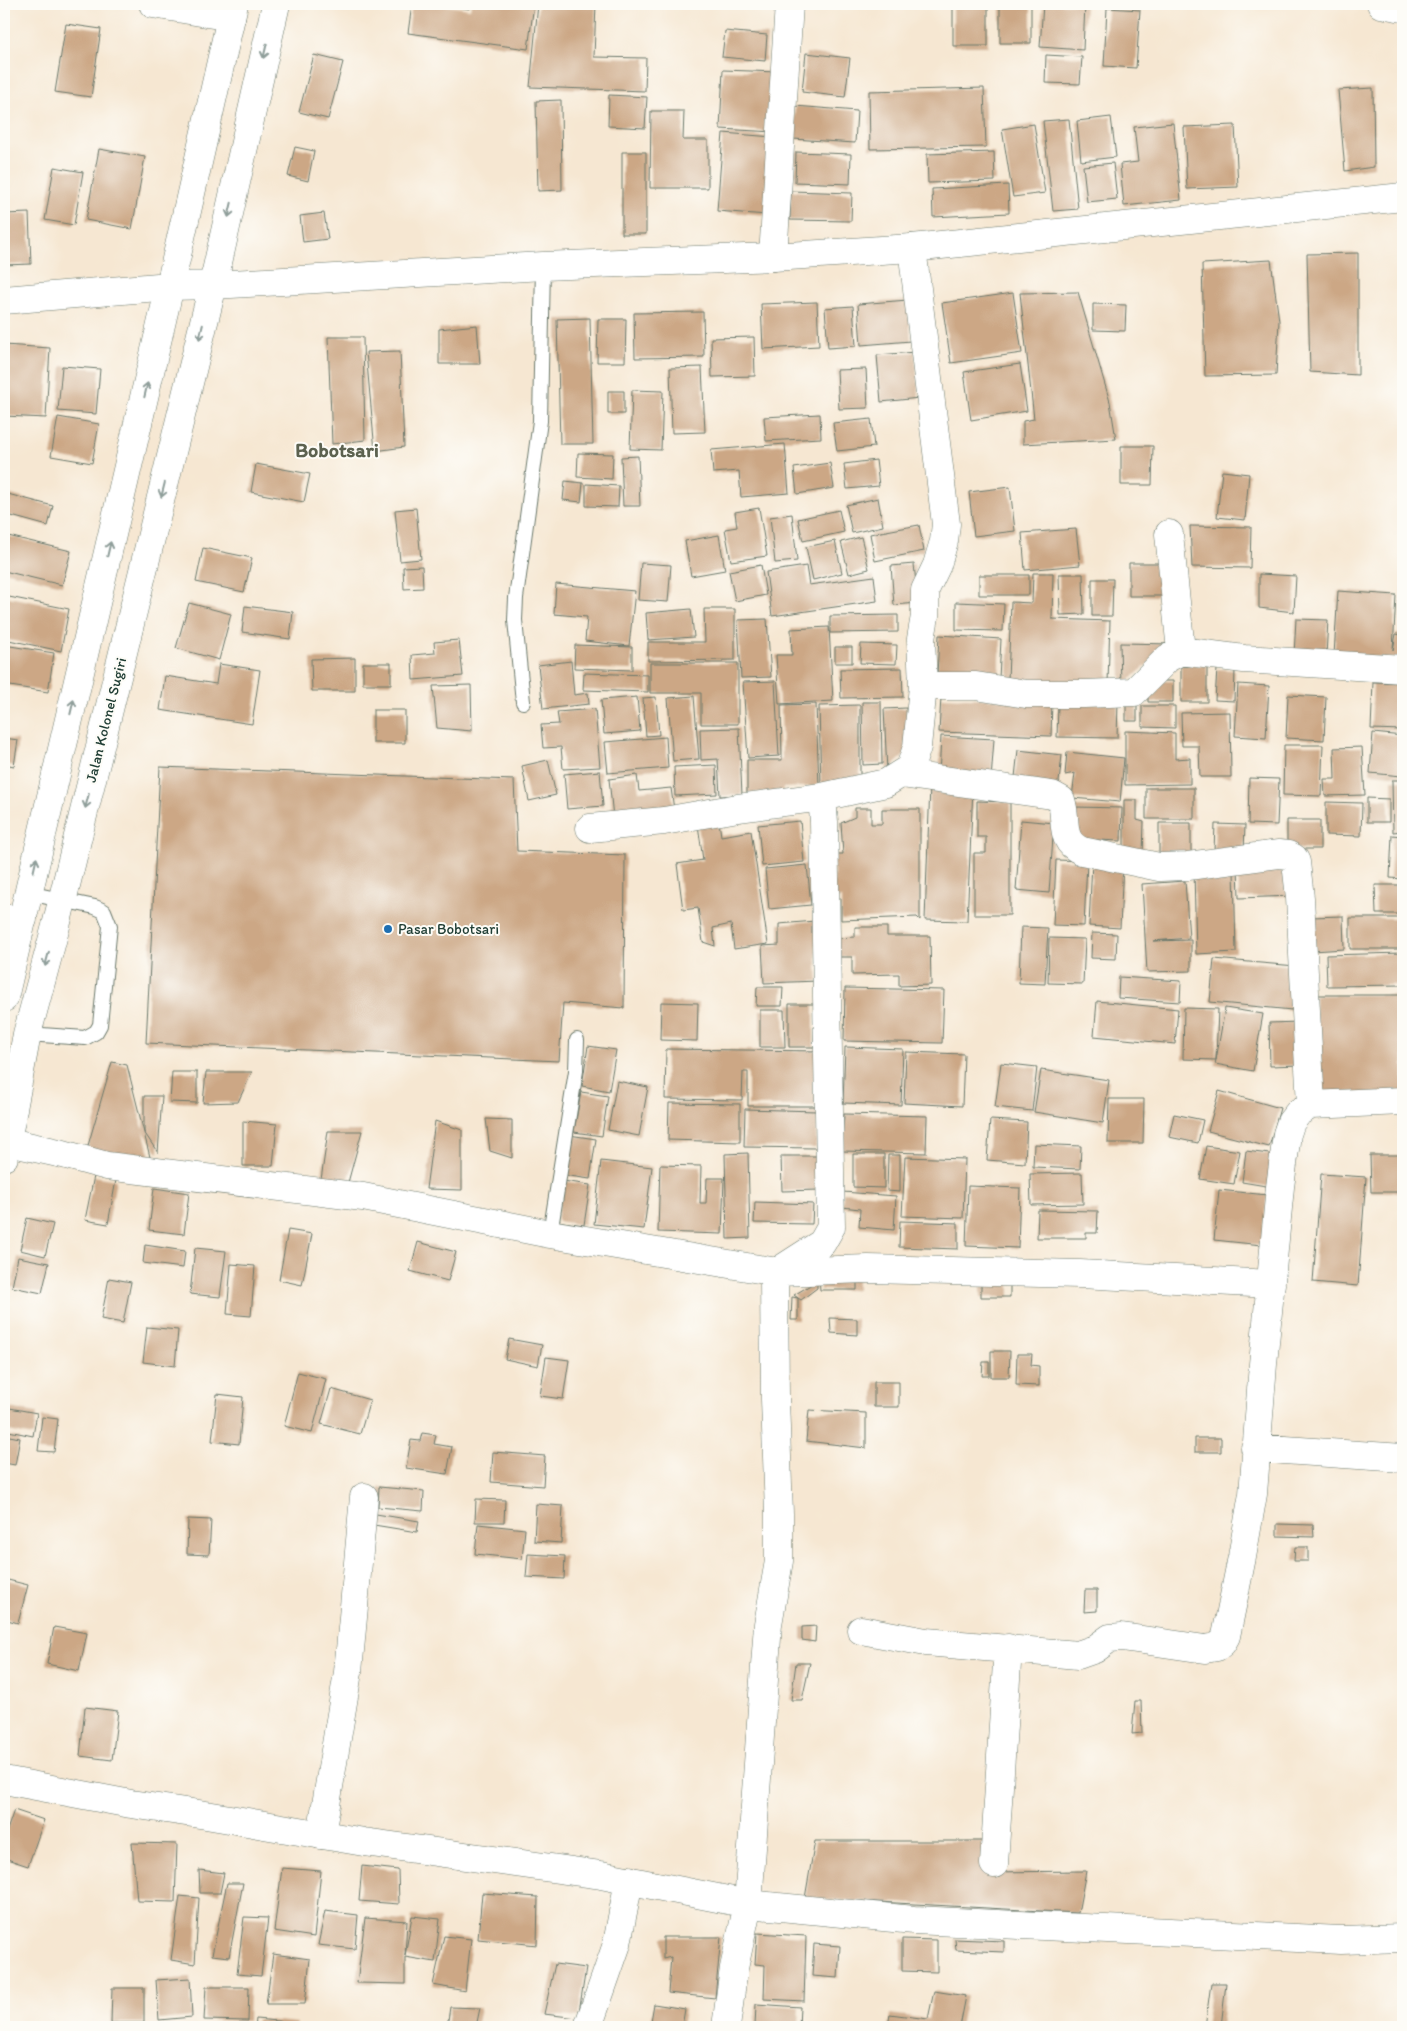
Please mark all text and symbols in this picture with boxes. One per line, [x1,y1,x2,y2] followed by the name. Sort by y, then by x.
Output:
[260,43,270,59] one-way arrow
[225,201,234,217] one-way arrow
[196,324,205,340] one-way arrow
[142,383,151,399] one-way arrow
[295,438,379,462] district label: Bobotsari
[158,481,167,497] one-way arrow
[105,541,114,557] one-way arrow
[82,656,130,784] street label: Jalan Kolonel Sugiri
[68,699,77,715] one-way arrow
[81,792,91,808] one-way arrow
[31,858,40,874] one-way arrow
[398,920,499,938] place label: Pasar Bobotsari
[382,923,394,935] marker: Pasar Bobotsari
[42,950,52,966] one-way arrow

